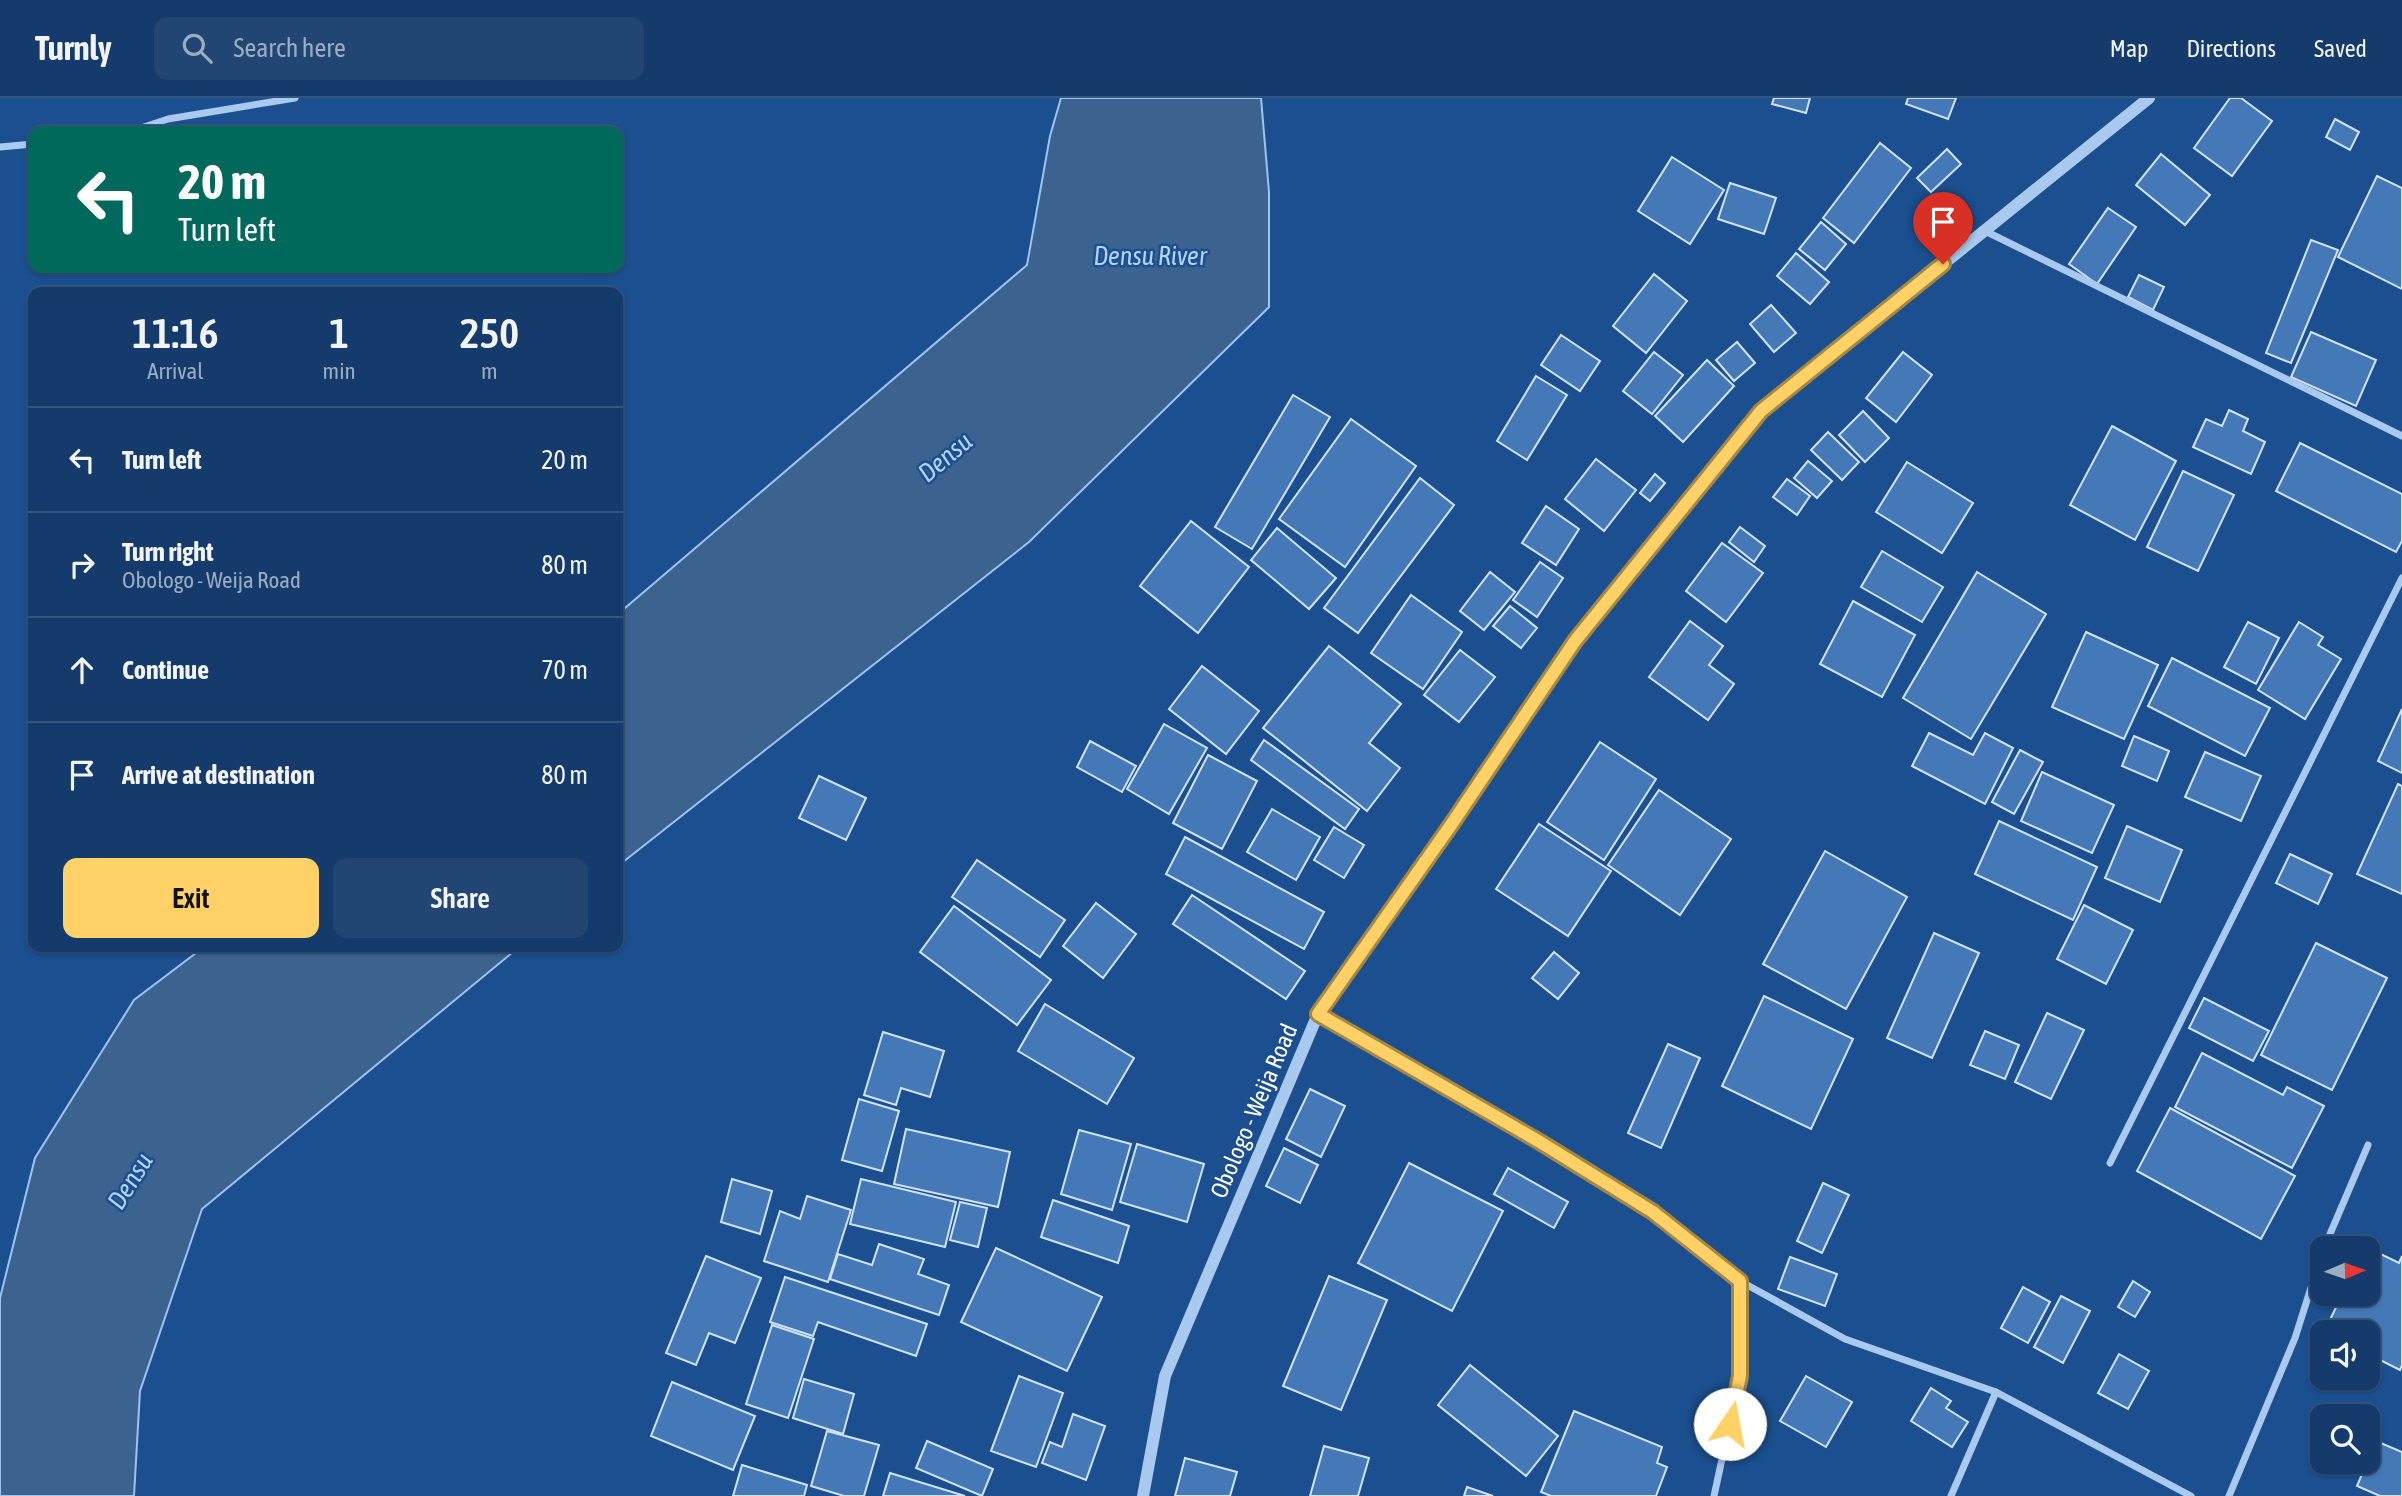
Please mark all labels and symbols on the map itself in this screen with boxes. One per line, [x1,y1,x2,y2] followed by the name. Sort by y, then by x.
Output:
[1913,192,1973,264] pin
[1093,241,1208,271] water label: Densu River
[912,426,978,488] water label: Densu
[1205,1020,1302,1202] street label: Obologo - Weija Road
[101,1147,159,1215] water label: Densu
[2310,1236,2380,1306] north arrow
[1693,1387,1767,1461] position arrow

